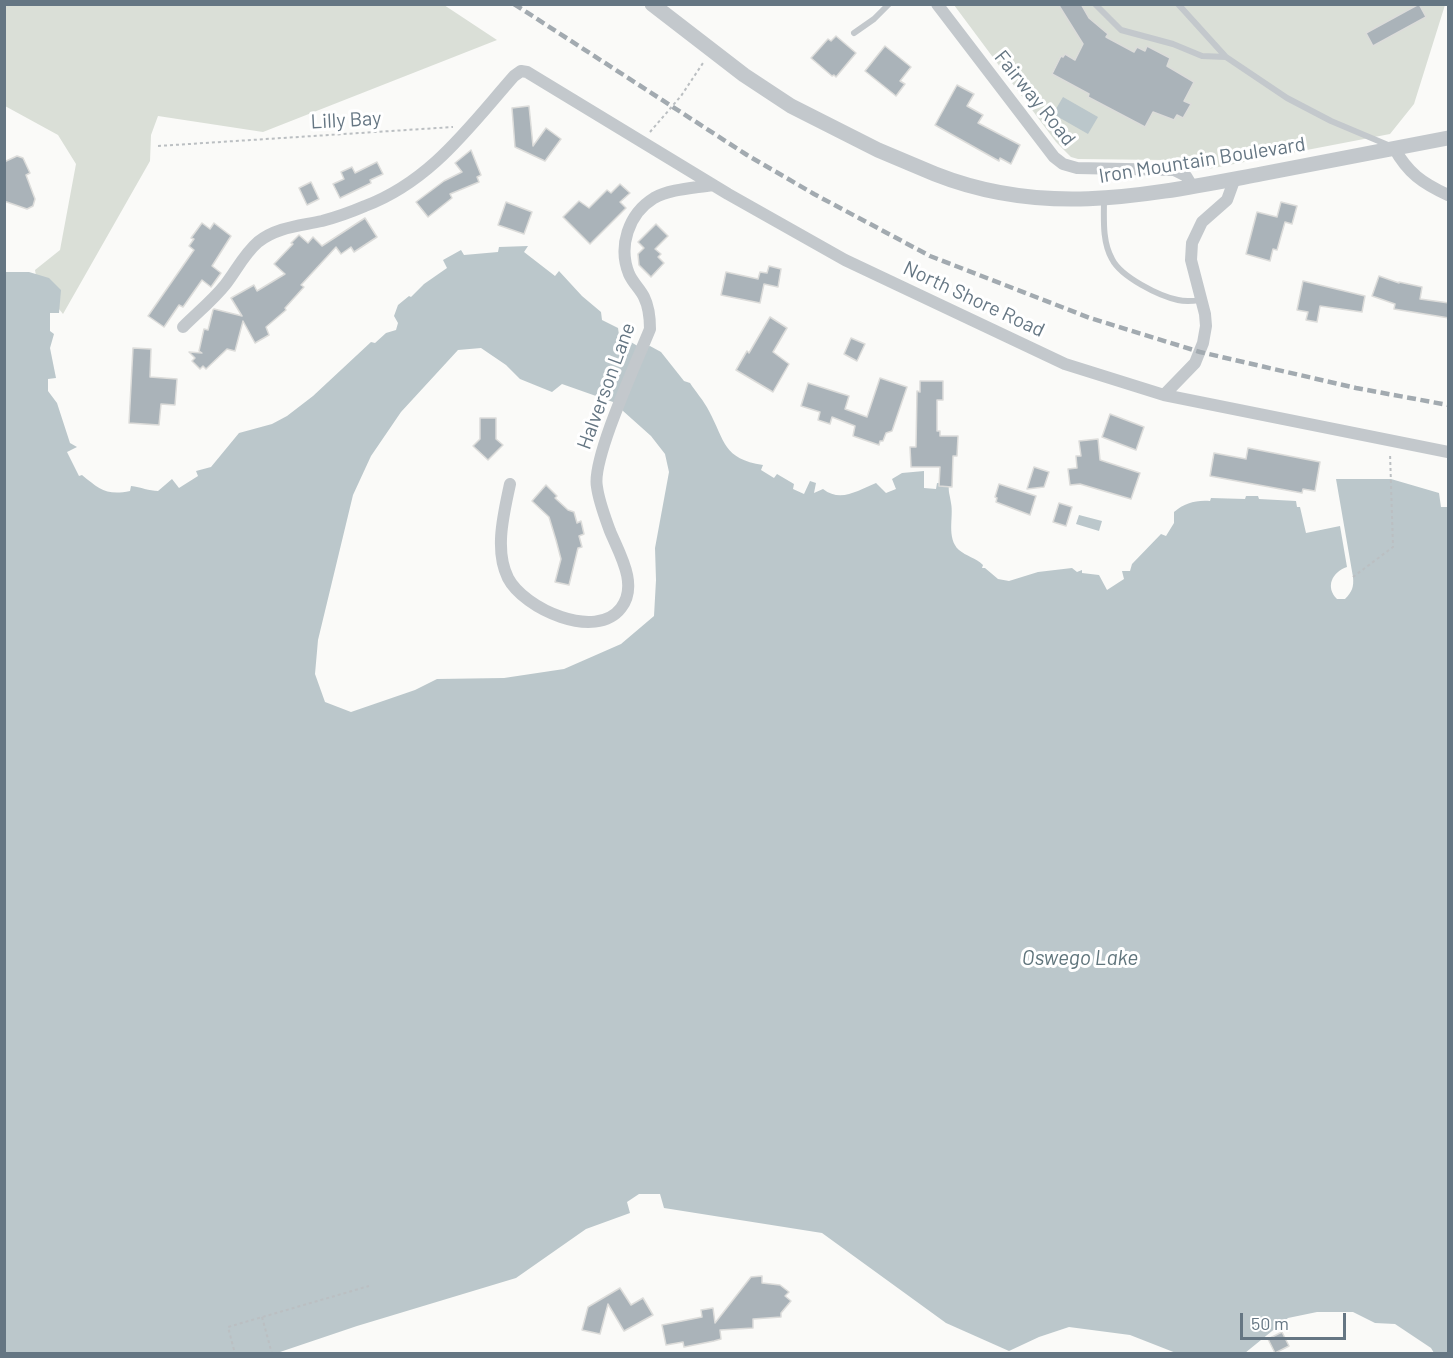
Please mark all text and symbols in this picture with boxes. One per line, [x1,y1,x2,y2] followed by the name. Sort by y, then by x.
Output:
[989,46,1081,150] street label: Fairway Road
[310,106,382,134] street label: Lilly Bay
[1097,132,1307,188] street label: Iron Mountain Boulevard
[899,256,1049,342] street label: North Shore Road
[572,319,640,453] street label: Halverson Lane
[1022,945,1138,971] water label: Oswego Lake
[1243,1301,1350,1339] scale bar
[1251,1312,1289,1334] text: 50 m

